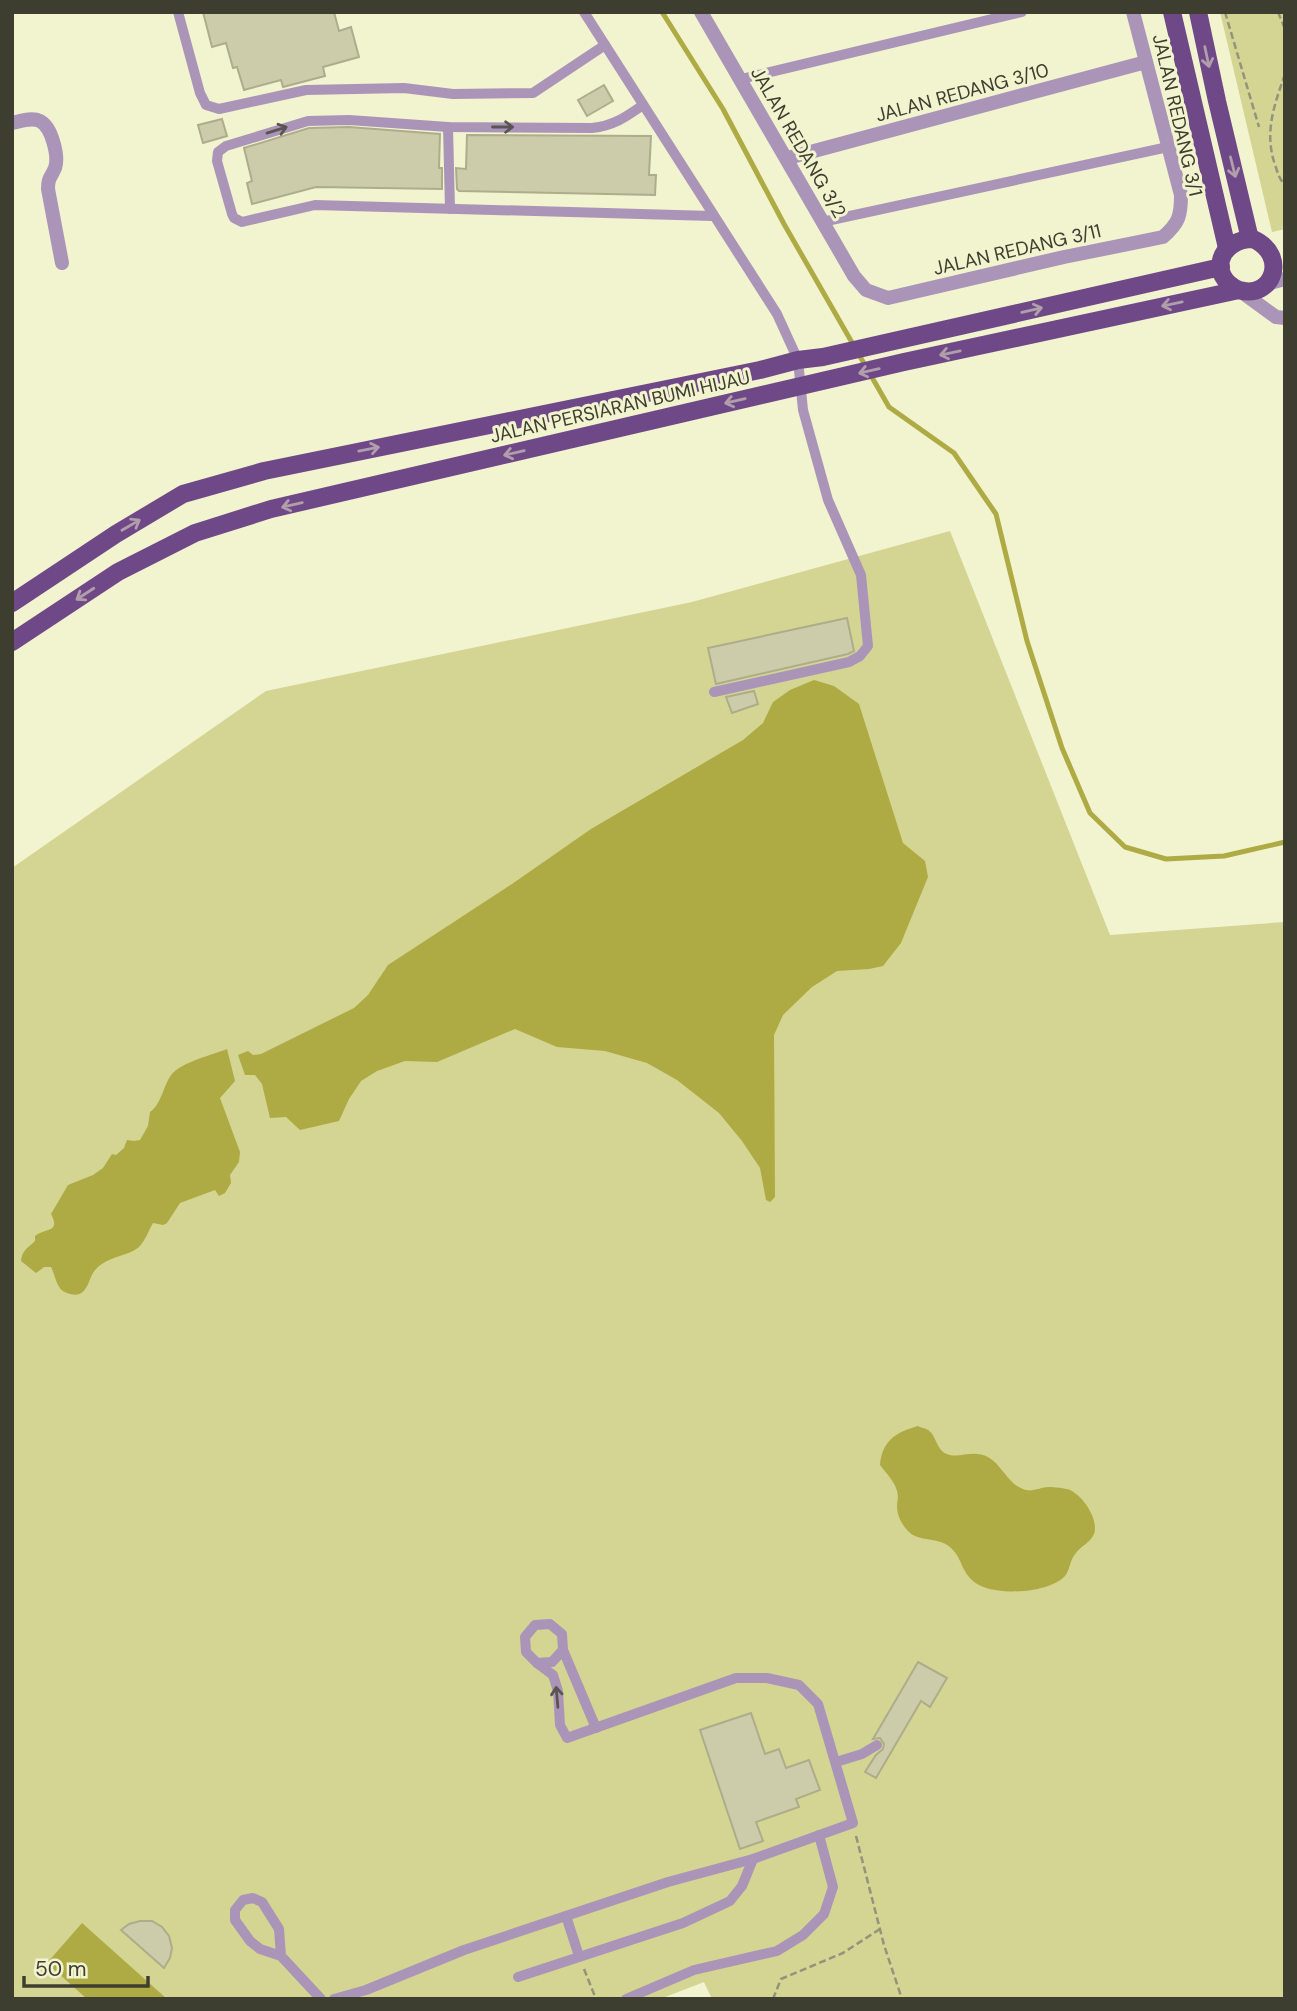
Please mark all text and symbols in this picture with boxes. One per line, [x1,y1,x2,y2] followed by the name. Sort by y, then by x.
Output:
[1147,32,1208,199] street label: JALAN REDANG 3/1
[1201,45,1214,68] one-way arrow
[873,57,1052,128] street label: JALAN REDANG 3/10
[745,62,852,222] street label: JALAN REDANG 3/2
[491,120,514,134] one-way arrow
[266,123,288,135] one-way arrow
[1227,156,1240,178] one-way arrow
[931,218,1103,281] street label: JALAN REDANG 3/11
[1161,298,1184,312] one-way arrow
[1020,303,1043,316] one-way arrow
[939,346,962,360] one-way arrow
[488,364,752,449] street label: JALAN PERSIARAN BUMI HIJAU
[858,365,881,378] one-way arrow
[725,395,747,408] one-way arrow
[357,442,380,456] one-way arrow
[503,447,526,460] one-way arrow
[281,498,304,512] one-way arrow
[120,518,140,532] one-way arrow
[76,587,95,601] one-way arrow
[550,1686,563,1709] one-way arrow
[24,1944,149,1988] scale bar
[35,1955,86,1983] text: 50 m

